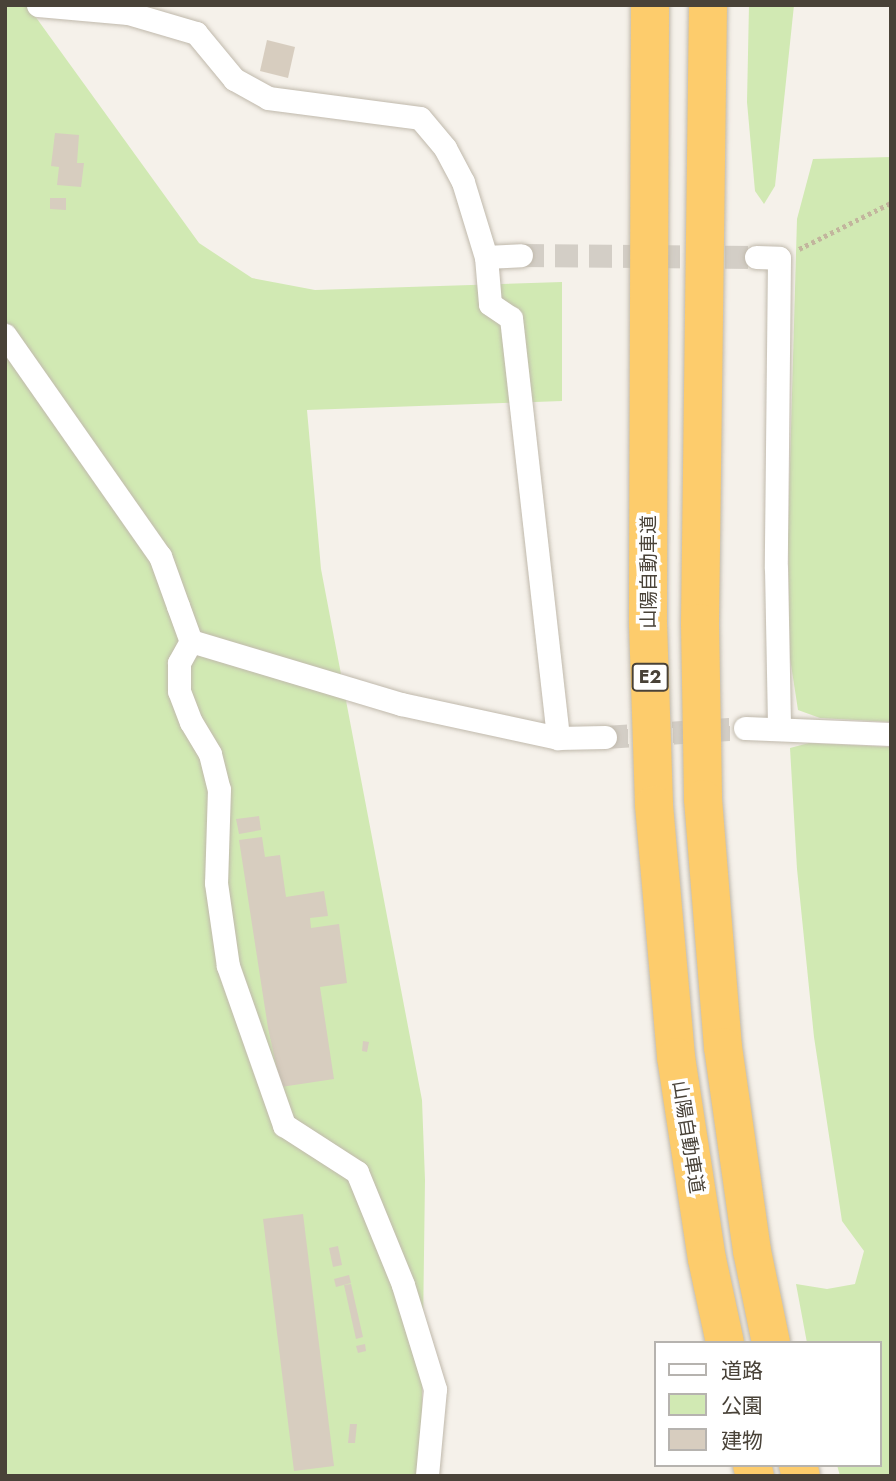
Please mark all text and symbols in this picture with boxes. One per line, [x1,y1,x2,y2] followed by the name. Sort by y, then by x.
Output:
[638,515,660,629] street label: 山陽自動車道
[631,662,669,692] road number: E2
[668,1079,708,1195] street label: 山陽自動車道
[654,1341,882,1467] legend
[721,1356,763,1386] text: 道路
[721,1391,763,1421] text: 公園
[721,1426,763,1456] text: 建物

